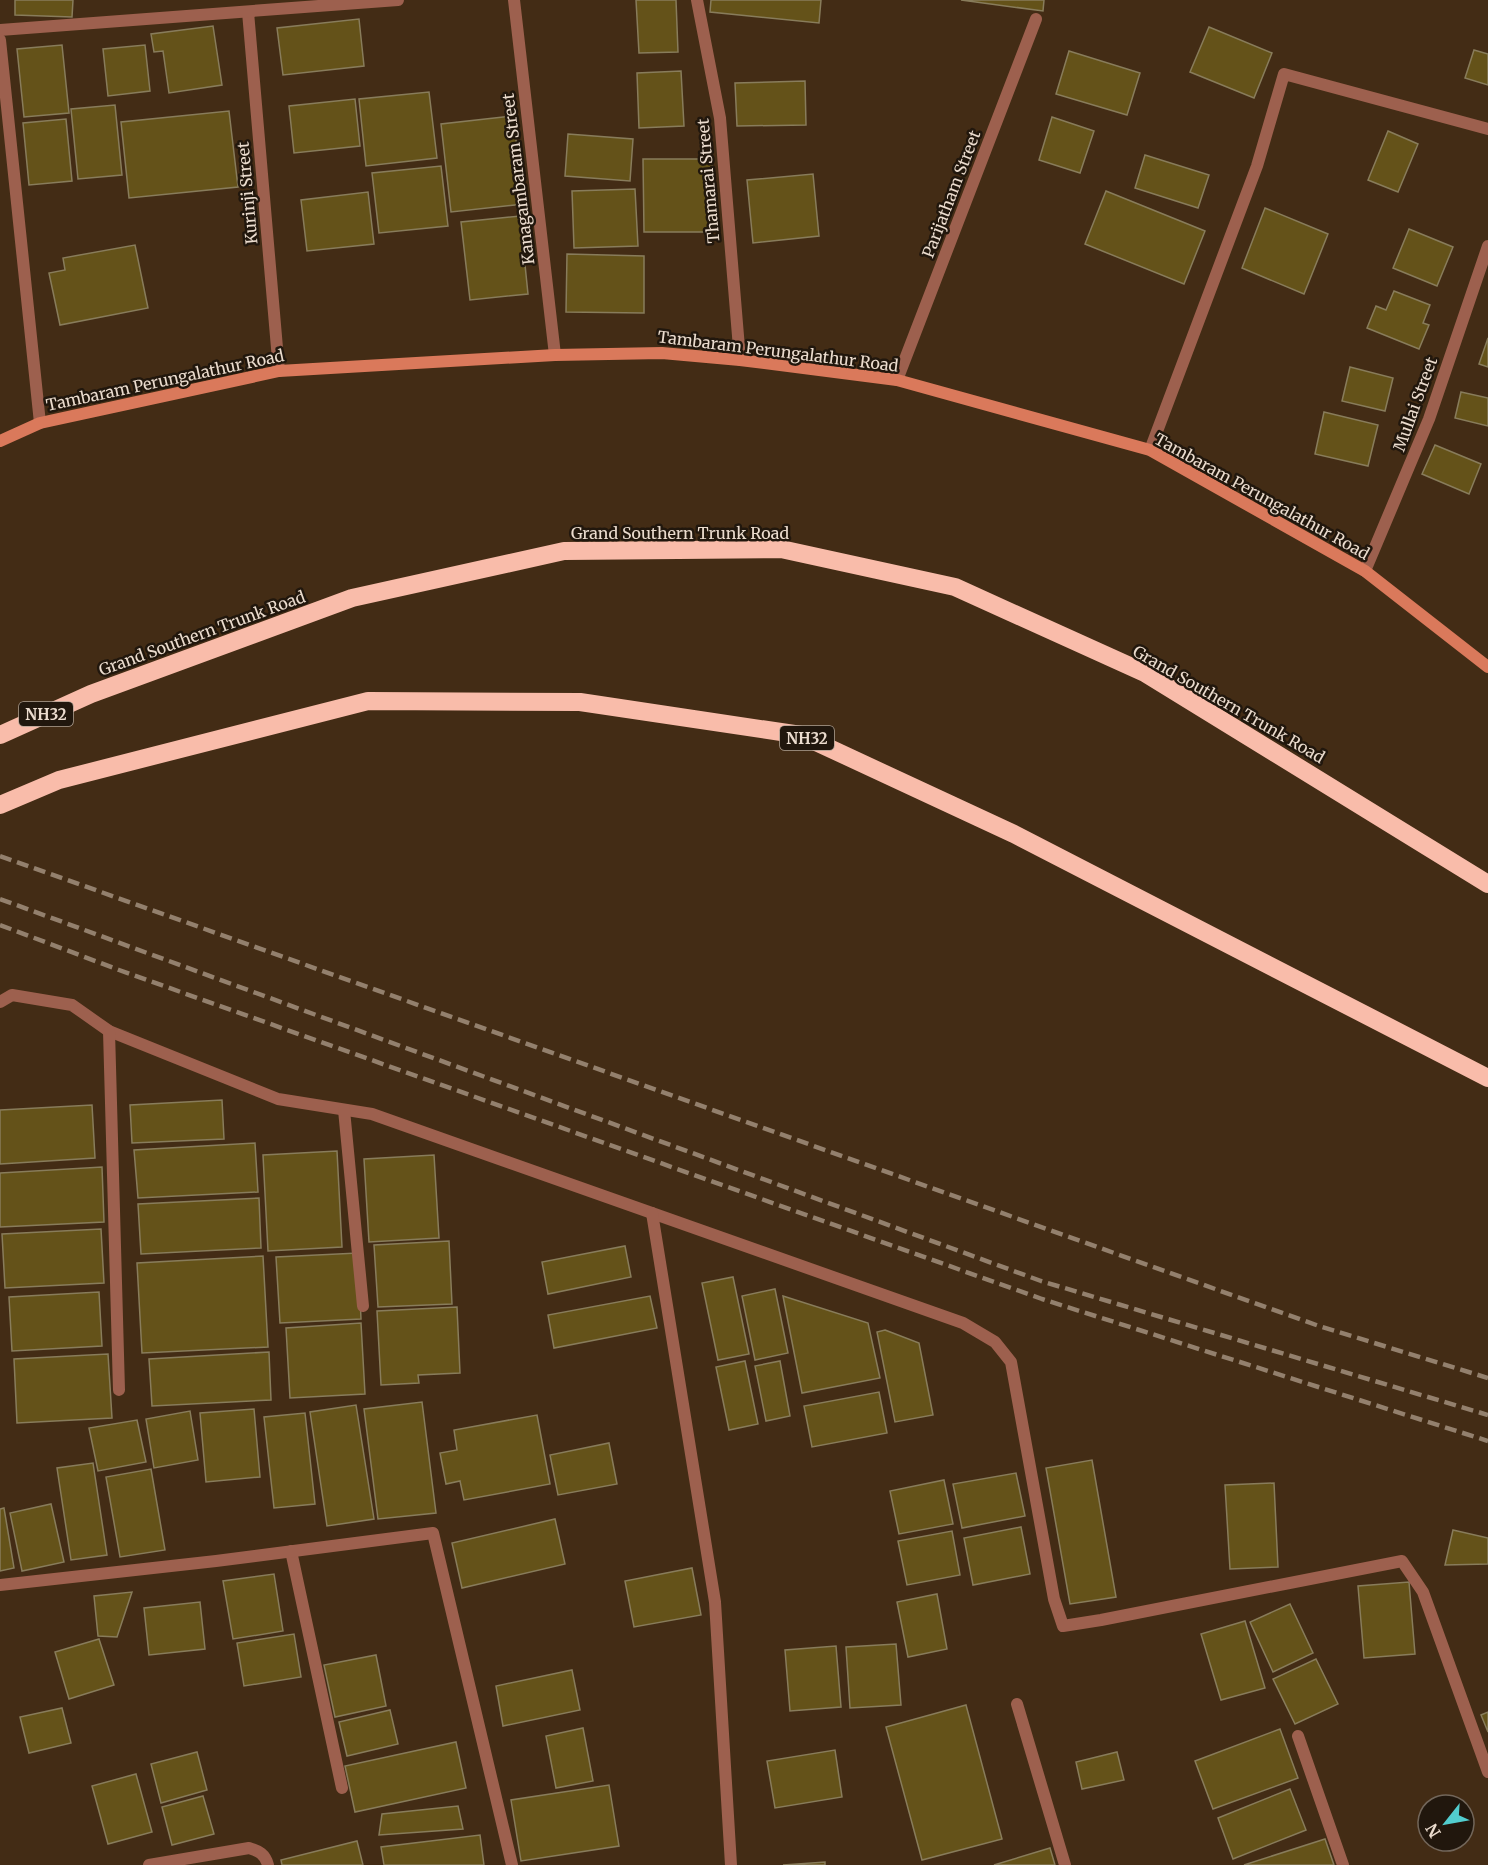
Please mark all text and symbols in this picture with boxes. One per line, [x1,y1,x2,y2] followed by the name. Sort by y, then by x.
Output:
[497,91,538,266] street label: Kanagambaram Street
[693,117,723,244] street label: Thamarai Street
[918,127,985,260] street label: Parijatham Street
[232,140,261,245] street label: Kurinji Street
[656,326,900,376] street label: Tambaram Perungalathur Road
[44,345,286,415] street label: Tambaram Perungalathur Road
[1389,353,1442,454] street label: Mullai Street
[1151,428,1373,564] street label: Tambaram Perungalathur Road
[571,523,789,543] street label: Grand Southern Trunk Road
[96,586,308,680] street label: Grand Southern Trunk Road
[1130,641,1329,767] street label: Grand Southern Trunk Road
[19,702,73,726] road number: NH32
[780,726,834,750] road number: NH32
[1416,1793,1476,1853] north arrow
[1421,1820,1445,1841] text: N

